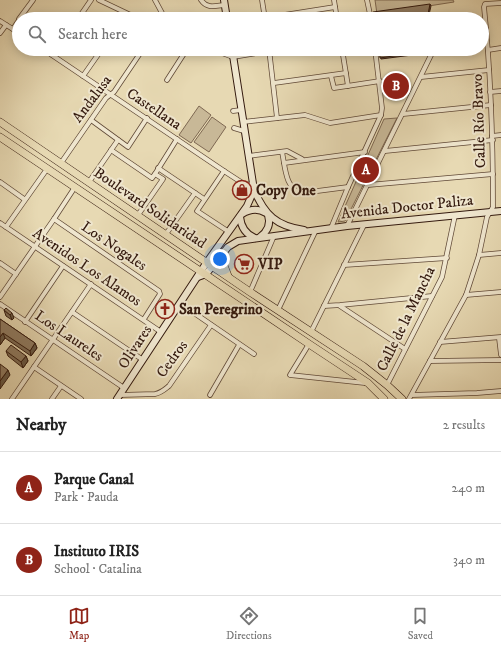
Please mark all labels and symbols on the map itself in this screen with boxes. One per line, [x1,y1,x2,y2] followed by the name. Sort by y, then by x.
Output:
[68,71,116,126] street label: Andalusa
[383,71,409,101] pin: B
[468,74,490,168] street label: Calle Río Bravo
[123,84,186,135] street label: Castellana
[353,155,379,185] pin: A
[90,163,210,253] street label: Boulevard Solidaridad
[231,179,253,201] shop icon: Copy One
[256,181,317,200] place label: Copy One
[340,191,475,223] street label: Avenida Doctor Paliza
[78,217,150,275] street label: Los Nogales
[29,224,145,310] street label: Avenidos Los Alamos
[210,249,230,269] your location
[233,253,255,275] supermarket icon: VIP
[257,255,283,274] place label: VIP
[372,263,440,375] street label: Calle de la Mancha
[154,298,176,320] church icon: San Peregrino
[179,300,263,319] place label: San Peregrino
[31,306,107,366] street label: Los Laureles
[114,321,156,373] street label: Olivares
[152,337,192,381] street label: Cedros

